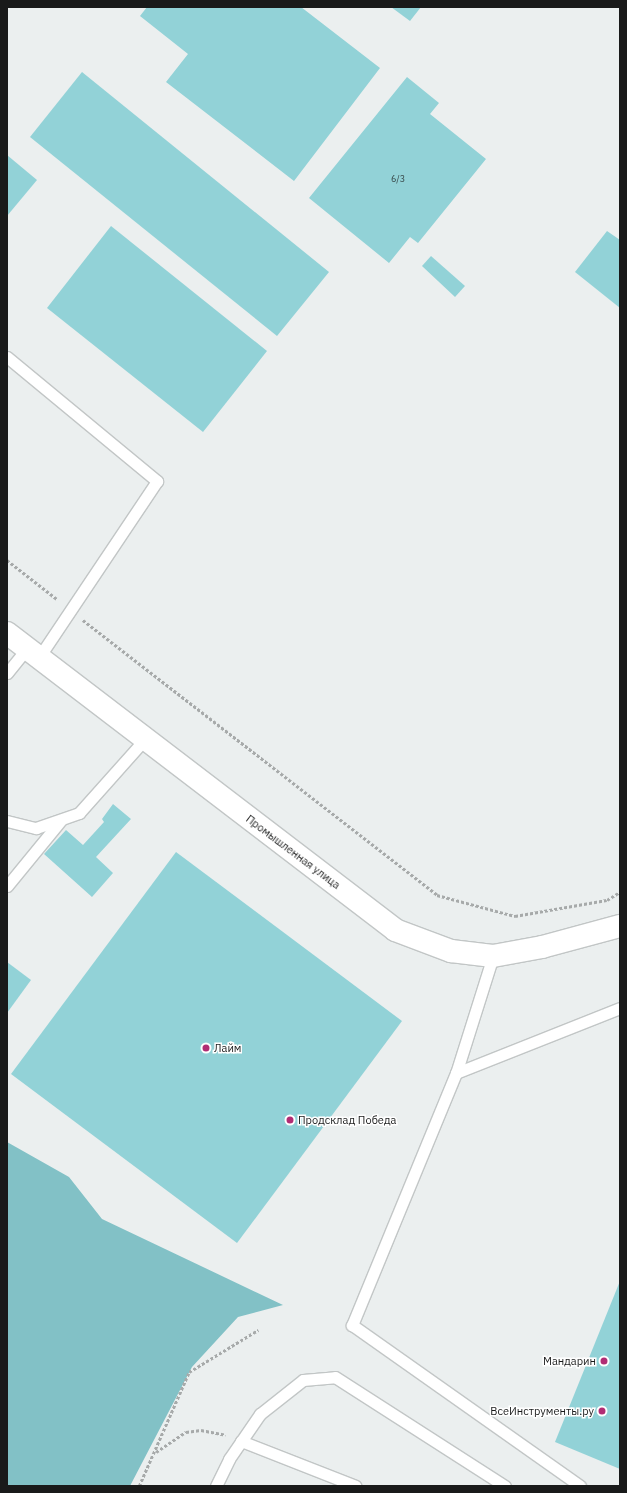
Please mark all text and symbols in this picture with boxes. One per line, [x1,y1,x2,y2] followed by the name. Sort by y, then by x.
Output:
[391,174,405,184] house number: 6/3
[243,812,343,892] street label: Промышленная улица
[214,1041,242,1055] place label: Лайм
[201,1043,211,1053] marker: Лайм
[298,1113,396,1127] place label: Продсклад Победа
[285,1115,295,1125] marker: Продсклад Победа
[543,1354,596,1368] place label: Мандарин
[599,1356,609,1366] marker: Мандарин
[490,1404,594,1418] place label: ВсеИнструменты.ру
[597,1406,607,1416] marker: ВсеИнструменты.ру

